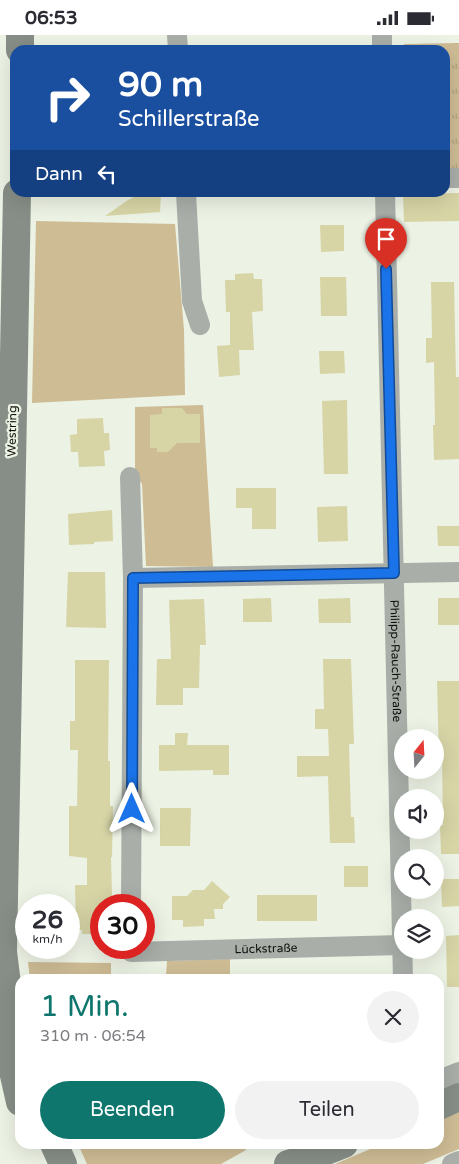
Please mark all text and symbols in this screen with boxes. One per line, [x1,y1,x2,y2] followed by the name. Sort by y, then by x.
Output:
[25,7,78,29] text: 06:53
[118,64,203,106] text: 90 m
[35,65,100,130] icon: right
[118,106,259,132] text: Schillerstraße
[93,160,121,188] icon: left
[35,163,83,185] text: Dann
[365,218,407,269] pin
[372,225,400,253] icon: arrive
[5,405,19,457] street label: Westring
[387,599,404,722] street label: Philipp-Rauch-Straße
[394,729,444,779] north arrow
[394,729,444,959] map controls
[105,782,157,834] position arrow
[394,789,444,839] button: sound
[394,849,444,899] button: search
[90,894,155,959] speed limit sign: 30
[32,905,63,935] text: 26
[394,909,444,959] button: layers
[32,932,63,946] text: km/h
[234,941,298,956] street label: Lückstraße
[40,988,129,1025] text: 1 Min.
[367,991,419,1043] button: close
[40,1026,146,1046] text: 310 m · 06:54
[40,1081,225,1139] button: Beenden
[235,1081,419,1139] button: Teilen

